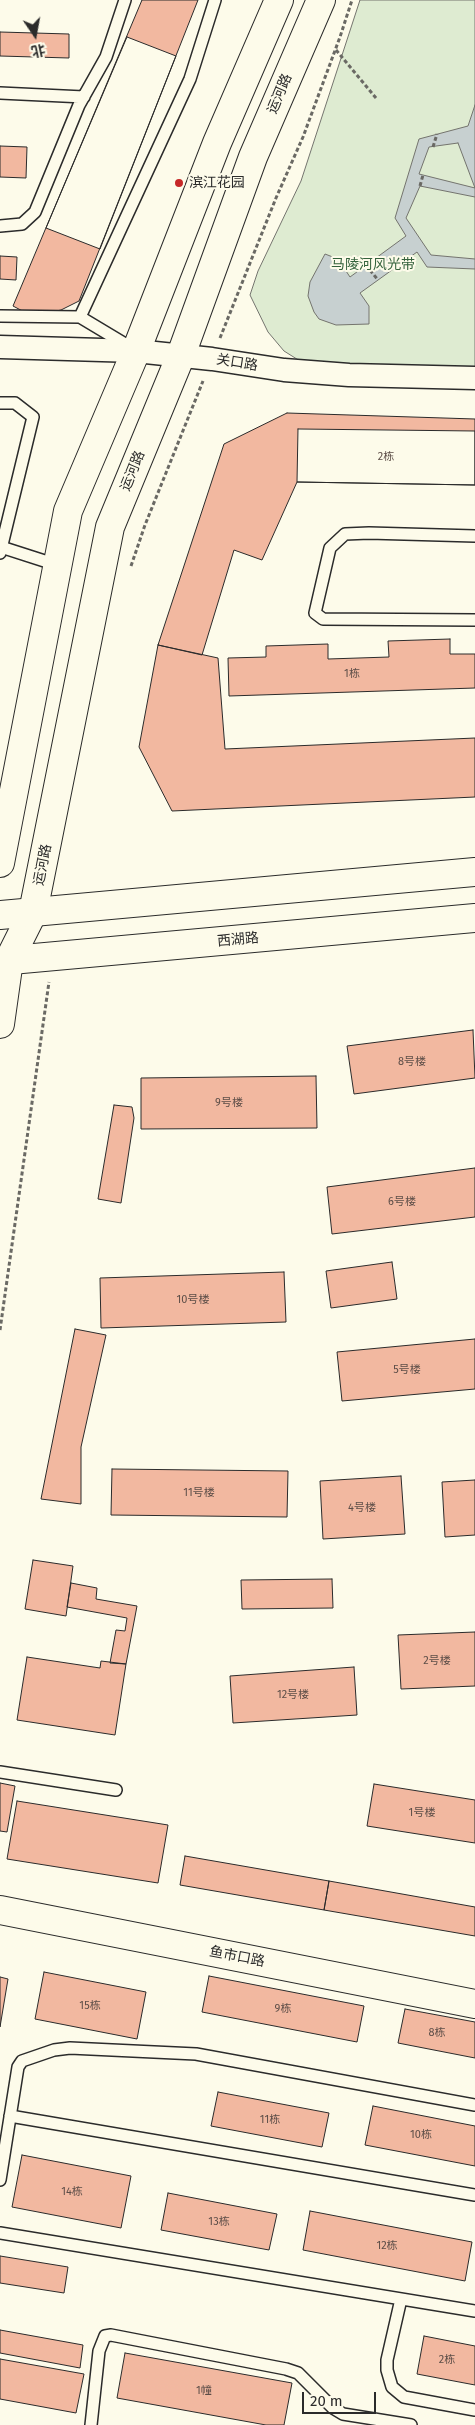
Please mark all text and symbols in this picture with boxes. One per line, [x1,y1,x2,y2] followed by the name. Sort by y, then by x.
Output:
[10,10,60,60] north arrow
[30,40,47,60] text: 北
[264,71,296,117] street label: 运河路
[189,175,245,191] place label: 滨江花园
[173,177,185,189] marker: 滨江花园
[331,257,415,273] park label: 马陵河风光带
[215,351,259,375] street label: 关口路
[117,448,149,494] street label: 运河路
[378,450,394,464] house number: 2栋
[344,667,360,681] house number: 1栋
[31,843,55,887] street label: 运河路
[216,930,260,950] street label: 西湖路
[398,1055,426,1069] house number: 8号楼
[215,1096,243,1110] house number: 9号楼
[388,1195,416,1209] house number: 6号楼
[177,1293,209,1307] house number: 10号楼
[393,1363,421,1377] house number: 5号楼
[183,1486,215,1500] house number: 11号楼
[348,1501,376,1515] house number: 4号楼
[423,1654,451,1668] house number: 2号楼
[277,1688,309,1702] house number: 12号楼
[409,1806,435,1820] house number: 1号楼
[208,1943,266,1971] street label: 鱼市口路
[79,1999,101,2013] house number: 15栋
[275,2002,291,2016] house number: 9栋
[428,2026,446,2040] house number: 8栋
[260,2113,280,2127] house number: 11栋
[410,2128,432,2142] house number: 10栋
[61,2185,83,2199] house number: 14栋
[208,2215,230,2229] house number: 13栋
[376,2239,398,2253] house number: 12栋
[439,2353,455,2367] house number: 2栋
[305,2382,379,2414] scale bar
[196,2384,212,2398] house number: 1幢
[310,2392,343,2410] text: 20 m

